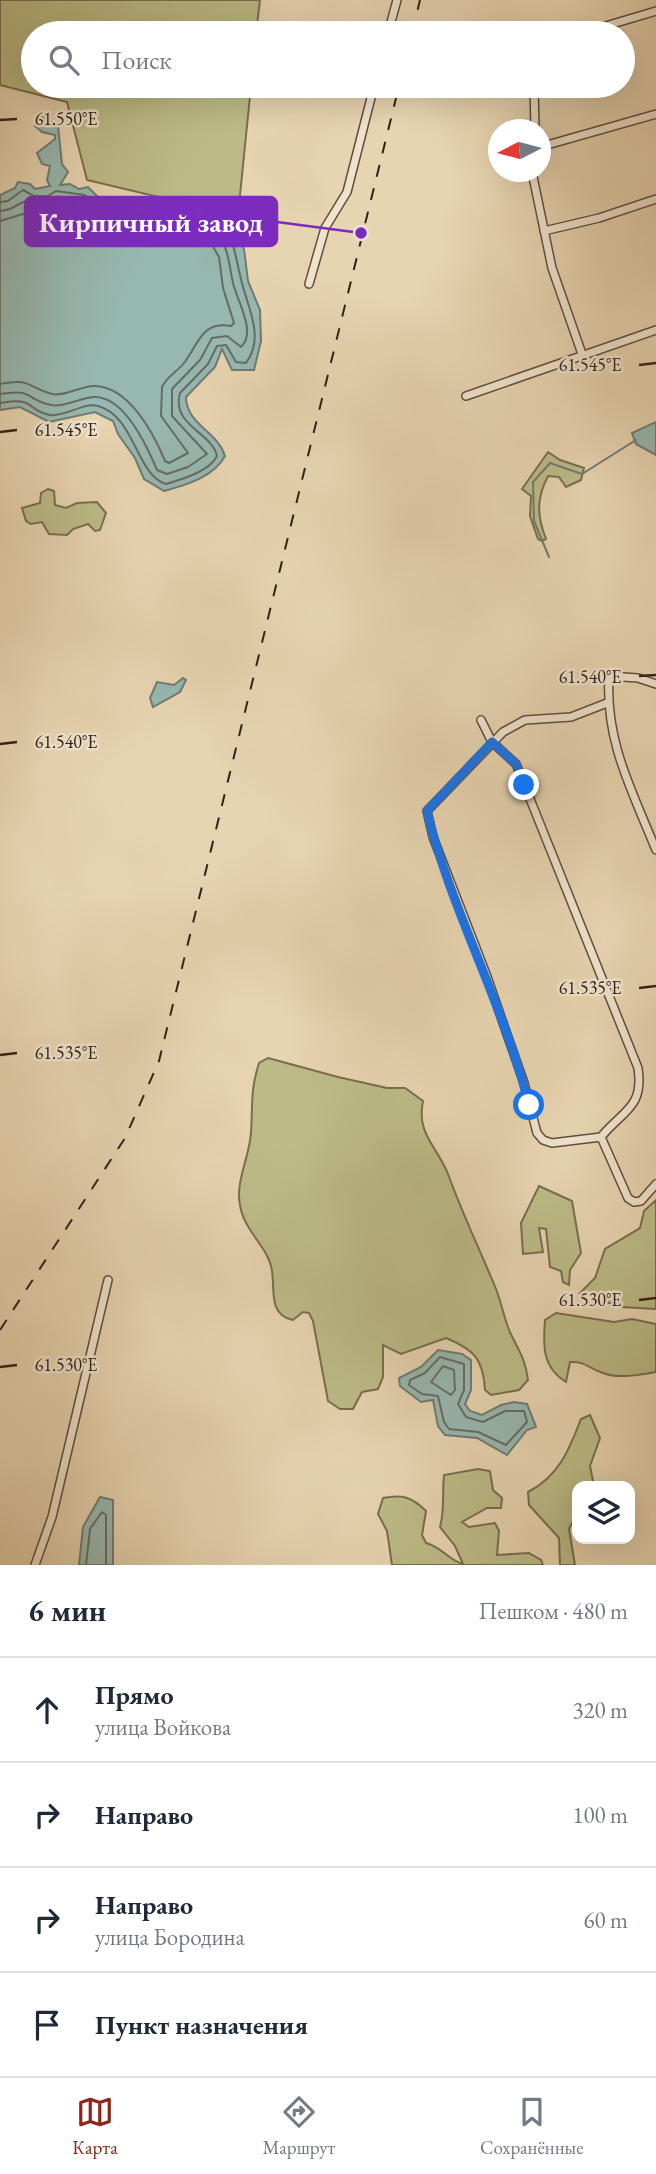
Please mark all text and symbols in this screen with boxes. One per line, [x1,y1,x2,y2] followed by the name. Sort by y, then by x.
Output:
[21,21,635,98] search box
[45,41,83,79] icon: search
[101,43,172,77] text: Поиск
[35,107,97,130] text: 61.550°E
[488,119,551,182] north arrow
[25,197,277,246] callout: Кирпичный завод
[39,204,263,240] text: Кирпичный завод
[559,353,621,376] text: 61.545°E
[35,418,97,441] text: 61.545°E
[559,665,621,688] text: 61.540°E
[35,730,97,753] text: 61.540°E
[508,769,539,800] route end
[559,976,621,999] text: 61.535°E
[35,1041,97,1064] text: 61.535°E
[513,1089,544,1120] route start
[559,1288,621,1311] text: 61.530°E
[35,1353,97,1376] text: 61.530°E
[572,1481,635,1544] map controls
[572,1481,635,1544] button: layers
[28,1591,106,1630] text: 6 мин
[479,1596,628,1626] text: Пешком · 480 m
[95,1678,174,1712] text: Прямо
[28,1691,66,1729] icon: ahead
[572,1695,628,1725] text: 320 m
[95,1712,231,1742] text: улица Войкова
[28,1796,66,1834] icon: right
[95,1798,193,1832] text: Направо
[572,1800,628,1830] text: 100 m
[95,1888,193,1922] text: Направо
[28,1901,66,1939] icon: right
[583,1905,628,1935] text: 60 m
[95,1922,245,1952] text: улица Бородина
[28,2006,66,2044] icon: arrive
[95,2008,308,2042] text: Пункт назначения
[72,2093,118,2160] tab: Карта
[262,2093,335,2160] tab: Маршрут
[480,2093,584,2160] tab: Сохранённые

